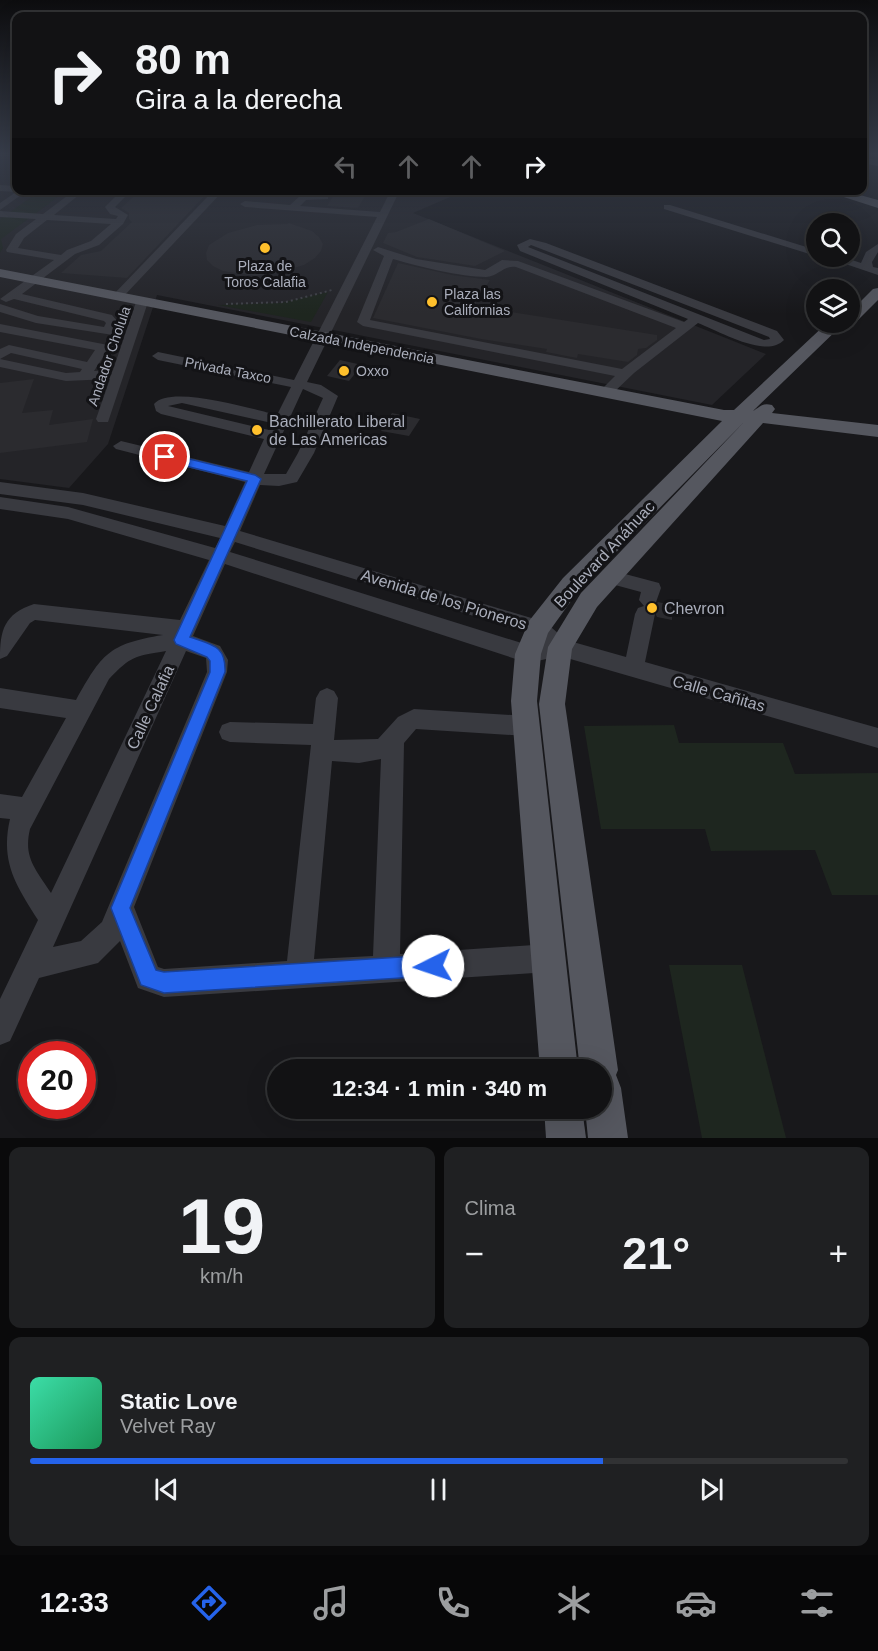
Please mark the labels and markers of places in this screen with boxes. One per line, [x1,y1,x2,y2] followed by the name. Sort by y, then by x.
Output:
[258,241,272,255] marker: Plaza de Toros Calafia
[224,258,306,290] place label: Plaza de Toros Calafia
[444,286,510,318] place label: Plaza las Californias
[425,295,439,309] marker: Plaza las Californias
[356,363,389,379] place label: Oxxo
[337,364,351,378] marker: Oxxo
[269,413,405,448] place label: Bachillerato Liberal de Las Americas
[250,423,264,437] marker: Bachillerato Liberal de Las Americas
[139,431,190,482] pin
[664,600,724,617] place label: Chevron
[645,601,659,615] marker: Chevron

